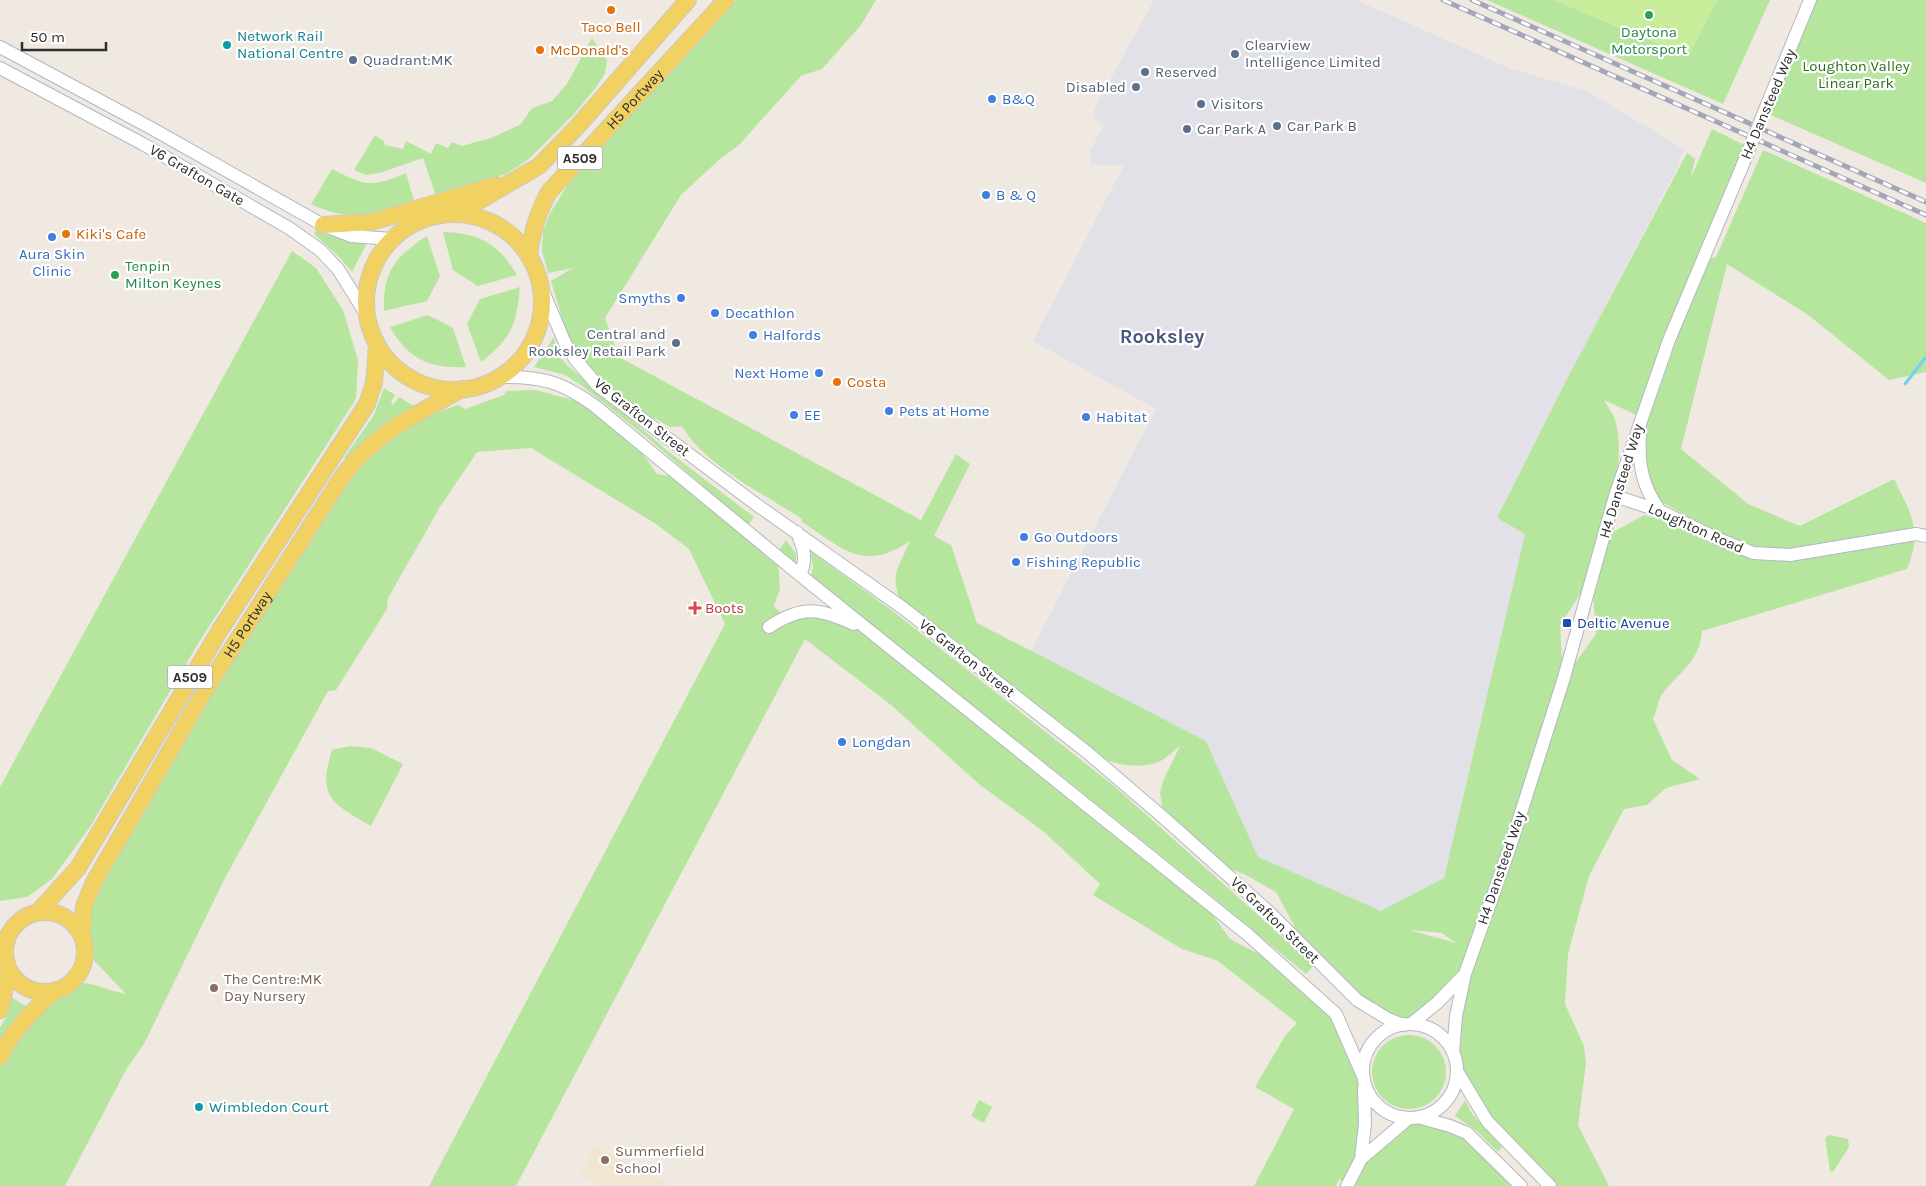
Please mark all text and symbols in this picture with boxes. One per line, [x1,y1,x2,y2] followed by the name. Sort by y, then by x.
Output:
[605,4,617,16] marker: Taco Bell
[1643,9,1655,21] marker: Daytona Motorsport
[581,18,641,36] place label: Taco Bell
[22,20,106,52] scale bar
[1611,23,1687,58] place label: Daytona Motorsport
[237,27,344,62] place label: Network Rail National Centre
[30,28,65,46] text: 50 m
[1245,36,1381,71] place label: Clearview Intelligence Limited
[221,39,233,51] marker: Network Rail National Centre
[550,41,629,59] place label: McDonald's
[534,44,546,56] marker: McDonald's
[1737,46,1799,162] street label: H4 Dansteed Way
[1229,48,1241,60] marker: Clearview Intelligence Limited
[363,51,453,69] place label: Quadrant:MK
[347,54,359,66] marker: Quadrant:MK
[1802,57,1910,92] park label: Loughton Valley Linear Park
[1155,63,1217,81] place label: Reserved
[602,65,667,133] street label: H5 Portway
[1139,66,1151,78] marker: Reserved
[1066,78,1126,96] place label: Disabled
[1130,81,1142,93] marker: Disabled
[1002,90,1035,108] place label: B&Q
[986,93,998,105] marker: B&Q
[1211,95,1263,113] place label: Visitors
[1195,98,1207,110] marker: Visitors
[1287,117,1357,135] place label: Car Park B
[1197,120,1266,138] place label: Car Park A
[1271,120,1283,132] marker: Car Park B
[1181,123,1193,135] marker: Car Park A
[146,141,248,209] street label: V6 Grafton Gate
[558,146,602,170] road number: A509
[996,186,1036,204] place label: B & Q
[980,189,992,201] marker: B & Q
[76,225,146,243] place label: Kiki's Cafe
[60,228,72,240] marker: Kiki's Cafe
[46,231,58,243] marker: Aura Skin Clinic
[19,245,85,280] place label: Aura Skin Clinic
[125,257,221,292] place label: Tenpin Milton Keynes
[109,269,121,281] marker: Tenpin Milton Keynes
[618,289,671,307] place label: Smyths
[675,292,687,304] marker: Smyths
[725,304,795,322] place label: Decathlon
[709,307,721,319] marker: Decathlon
[528,325,666,360] place label: Central and Rooksley Retail Park
[1120,325,1204,348] district label: Rooksley
[763,326,821,344] place label: Halfords
[747,329,759,341] marker: Halfords
[670,337,682,349] marker: Central and Rooksley Retail Park
[734,364,809,382] place label: Next Home
[813,367,825,379] marker: Next Home
[847,373,886,391] place label: Costa
[590,374,694,460] street label: V6 Grafton Street
[831,376,843,388] marker: Costa
[899,402,990,420] place label: Pets at Home
[883,405,895,417] marker: Pets at Home
[804,406,821,424] place label: EE
[1096,408,1148,426] place label: Habitat
[788,409,800,421] marker: EE
[1080,411,1092,423] marker: Habitat
[1595,422,1647,540] street label: H4 Dansteed Way
[1645,499,1747,557] street label: Loughton Road
[1034,528,1118,546] place label: Go Outdoors
[1018,531,1030,543] marker: Go Outdoors
[1026,553,1141,571] place label: Fishing Republic
[1010,556,1022,568] marker: Fishing Republic
[219,588,275,661] street label: H5 Portway
[705,599,744,617] place label: Boots
[689,602,701,614] marker: Boots
[1577,614,1670,632] place label: Deltic Avenue
[915,615,1019,701] street label: V6 Grafton Street
[1561,617,1573,629] marker: Deltic Avenue
[168,666,212,689] road number: A509
[852,733,911,751] place label: Longdan
[836,736,848,748] marker: Longdan
[1473,809,1529,927] street label: H4 Dansteed Way
[1227,873,1323,967] street label: V6 Grafton Street
[224,970,322,1005] place label: The Centre:MK Day Nursery
[208,982,220,994] marker: The Centre:MK Day Nursery
[209,1098,329,1116] place label: Wimbledon Court
[193,1101,205,1113] marker: Wimbledon Court
[615,1142,705,1177] place label: Summerfield School
[599,1154,611,1166] marker: Summerfield School

